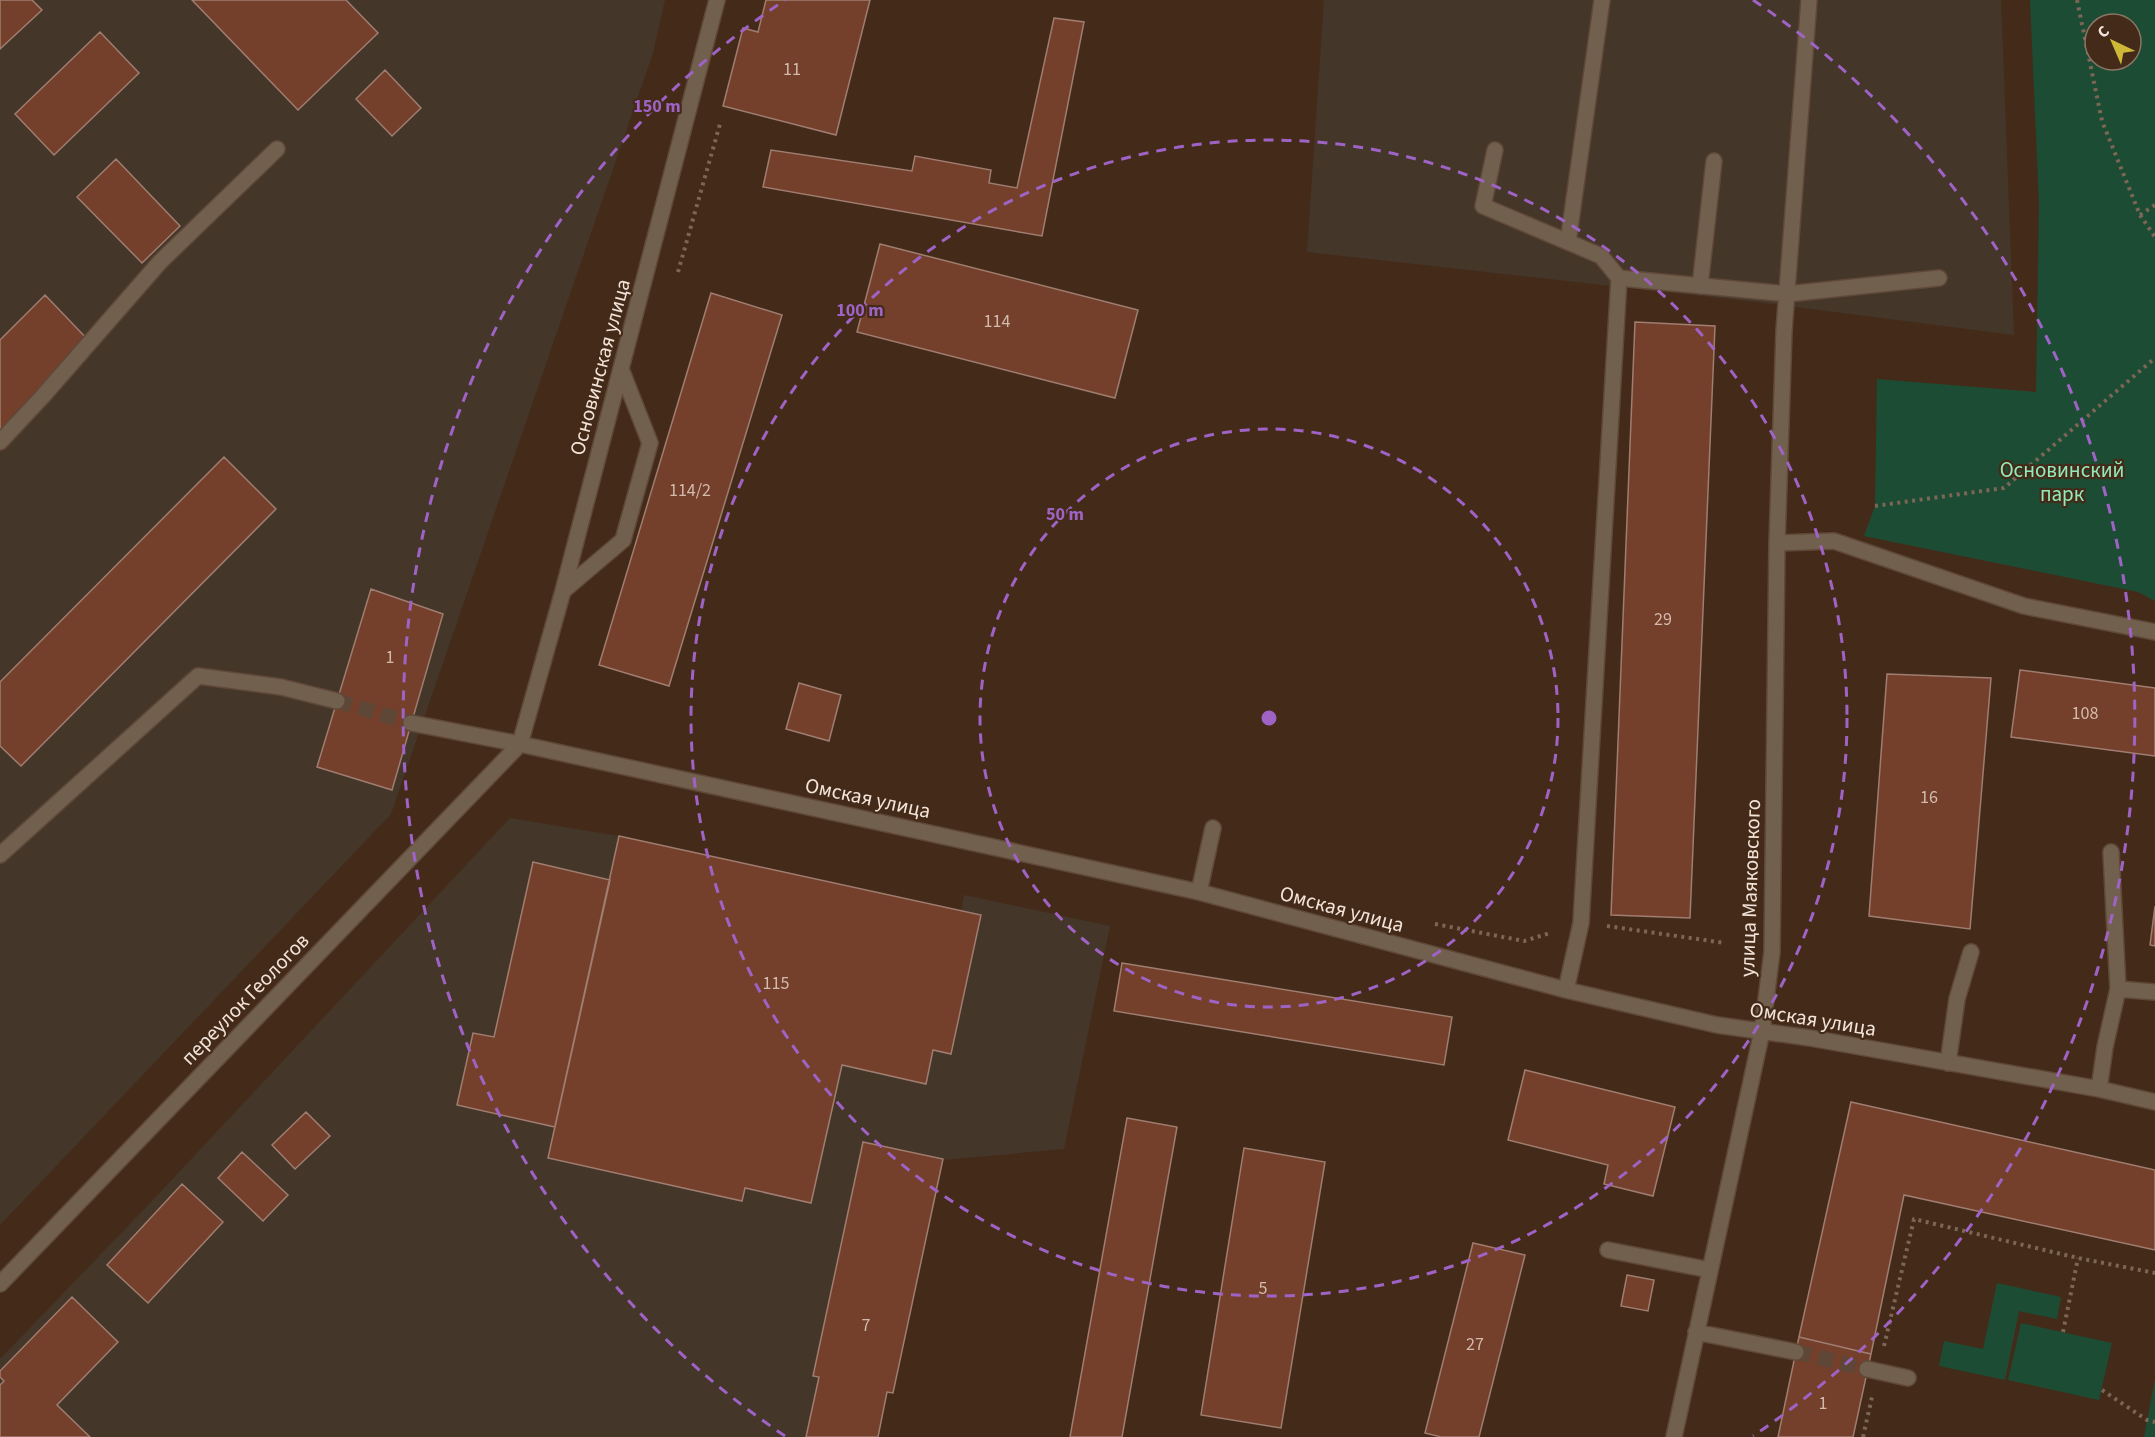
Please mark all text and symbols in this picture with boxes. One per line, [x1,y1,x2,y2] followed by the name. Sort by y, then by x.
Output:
[2083,12,2143,72] north arrow
[2092,21,2114,43] text: С
[783,57,801,82] house number: 11
[633,94,681,119] text: 150 m
[562,275,638,459] street label: Основинская улица
[836,298,884,323] text: 100 m
[984,309,1010,334] house number: 114
[2000,455,2124,509] park label: Основинский парк
[669,478,711,503] house number: 114/2
[1046,502,1084,527] text: 50 m
[1654,607,1672,632] house number: 29
[386,645,394,670] house number: 1
[2072,701,2098,726] house number: 108
[1259,708,1279,728] centre of rings
[802,770,934,826] street label: Омская улица
[1920,785,1938,810] house number: 16
[1732,798,1768,978] street label: улица Маяковского
[1276,878,1408,940] street label: Омская улица
[174,926,316,1072] street label: переулок Геологов
[763,971,789,996] house number: 115
[1748,994,1878,1044] street label: Омская улица
[1259,1276,1268,1301] house number: 5
[862,1313,871,1338] house number: 7
[1466,1332,1484,1357] house number: 27
[1819,1391,1827,1416] house number: 1

